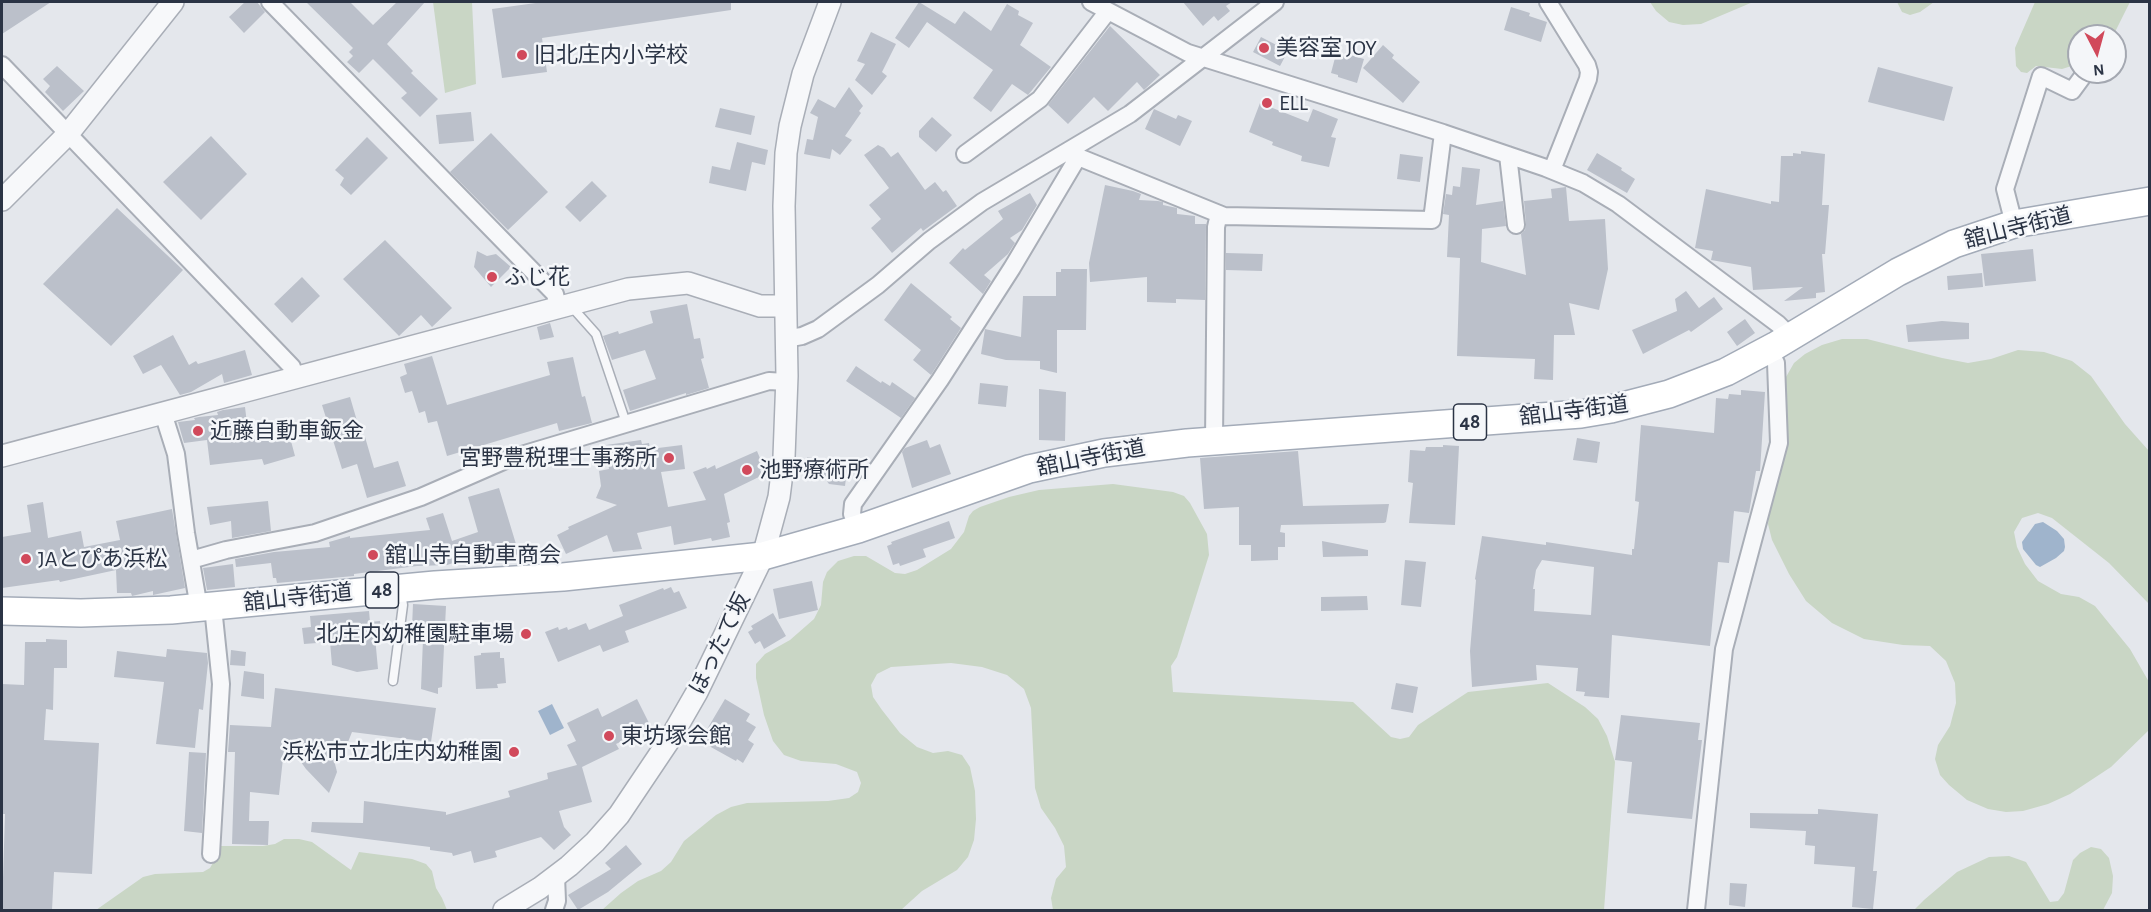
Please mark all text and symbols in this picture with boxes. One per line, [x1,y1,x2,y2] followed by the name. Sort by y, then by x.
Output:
[2067,24,2127,84] north arrow
[1276,35,1377,61] place label: 美容室 JOY
[1257,41,1271,55] marker: 美容室 JOY
[534,42,688,68] place label: 旧北庄内小学校
[515,48,529,62] marker: 旧北庄内小学校
[2092,61,2105,78] text: N
[1279,90,1308,116] place label: ELL
[1260,96,1274,110] marker: ELL
[1961,202,2075,254] street label: 舘山寺街道
[504,264,570,290] place label: ふじ花
[485,270,499,284] marker: ふじ花
[1518,391,1630,431] street label: 舘山寺街道
[1454,404,1486,440] road number: 48
[210,418,364,444] place label: 近藤自動車鈑金
[191,424,205,438] marker: 近藤自動車鈑金
[1034,435,1148,481] street label: 舘山寺街道
[459,445,657,471] place label: 宮野豊税理士事務所
[662,451,676,465] marker: 宮野豊税理士事務所
[759,457,869,483] place label: 池野療術所
[740,463,754,477] marker: 池野療術所
[385,542,561,568] place label: 舘山寺自動車商会
[38,546,168,572] place label: JAとぴあ浜松
[366,548,380,562] marker: 舘山寺自動車商会
[19,552,33,566] marker: JAとぴあ浜松
[366,572,398,608] road number: 48
[242,579,354,617] street label: 舘山寺街道
[684,589,756,699] street label: ほったて坂
[316,621,514,647] place label: 北庄内幼稚園駐車場
[519,627,533,641] marker: 北庄内幼稚園駐車場
[621,723,731,749] place label: 東坊塚会館
[602,729,616,743] marker: 東坊塚会館
[282,739,502,765] place label: 浜松市立北庄内幼稚園
[507,745,521,759] marker: 浜松市立北庄内幼稚園

